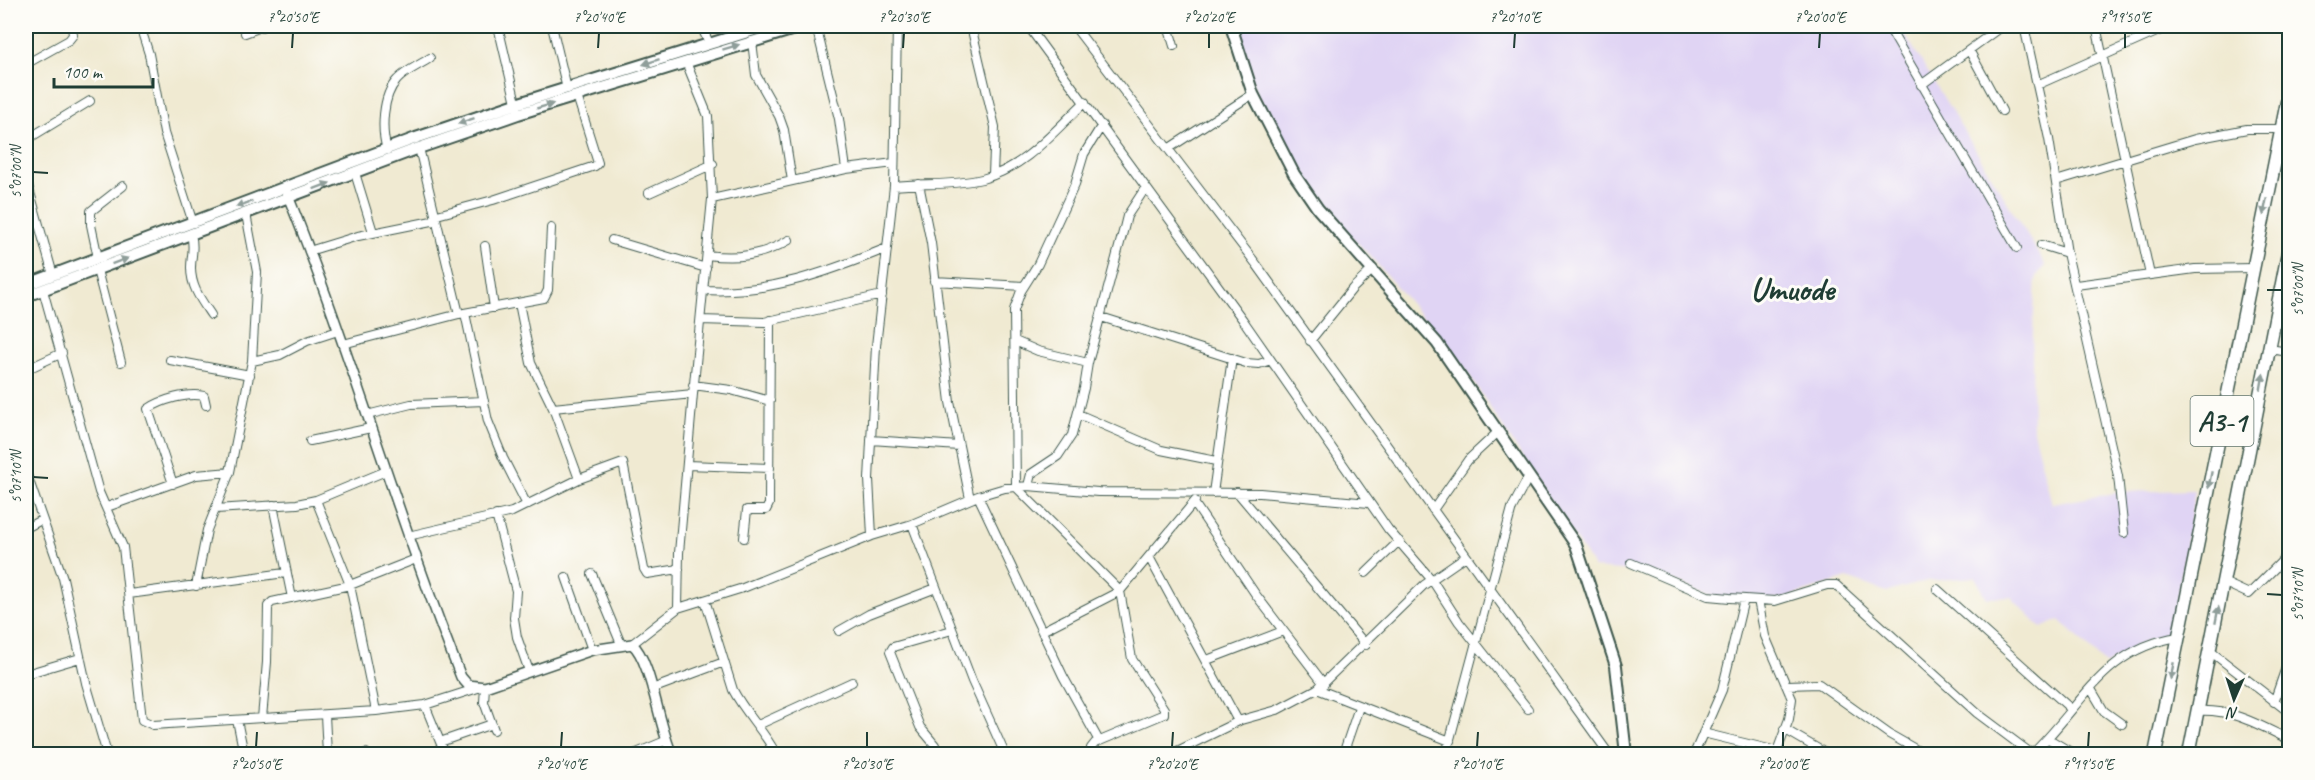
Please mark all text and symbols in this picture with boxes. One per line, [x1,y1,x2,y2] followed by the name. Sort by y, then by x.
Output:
[267,8,321,27] text: 7°20'50"E
[573,8,627,27] text: 7°20'40"E
[878,8,932,27] text: 7°20'30"E
[1183,8,1237,27] text: 7°20'20"E
[1489,8,1543,27] text: 7°20'10"E
[1794,8,1848,27] text: 7°20'00"E
[2099,8,2153,27] text: 7°19'50"E
[722,42,740,51] one-way arrow
[54,51,153,89] scale bar
[642,57,660,67] one-way arrow
[63,61,104,83] text: 100 m
[536,101,554,110] one-way arrow
[457,117,475,126] one-way arrow
[7,143,26,198] text: 5°07'00"N
[313,181,331,190] one-way arrow
[2260,197,2270,216] one-way arrow
[234,199,252,209] one-way arrow
[111,256,129,266] one-way arrow
[2289,261,2308,316] text: 5°07'00"N
[1750,268,1837,310] district label: Umuode
[2258,373,2267,392] one-way arrow
[2190,396,2254,446] road number: A3-1
[7,448,26,503] text: 5°07'10"N
[2205,471,2214,490] one-way arrow
[2289,566,2308,621] text: 5°07'10"N
[2213,605,2222,624] one-way arrow
[2167,662,2176,681] one-way arrow
[2204,669,2264,729] north arrow
[2225,703,2239,723] text: N
[230,755,284,774] text: 7°20'50"E
[535,755,589,774] text: 7°20'40"E
[841,755,895,774] text: 7°20'30"E
[1146,755,1200,774] text: 7°20'20"E
[1451,755,1505,774] text: 7°20'10"E
[1757,755,1811,774] text: 7°20'00"E
[2062,755,2116,774] text: 7°19'50"E

